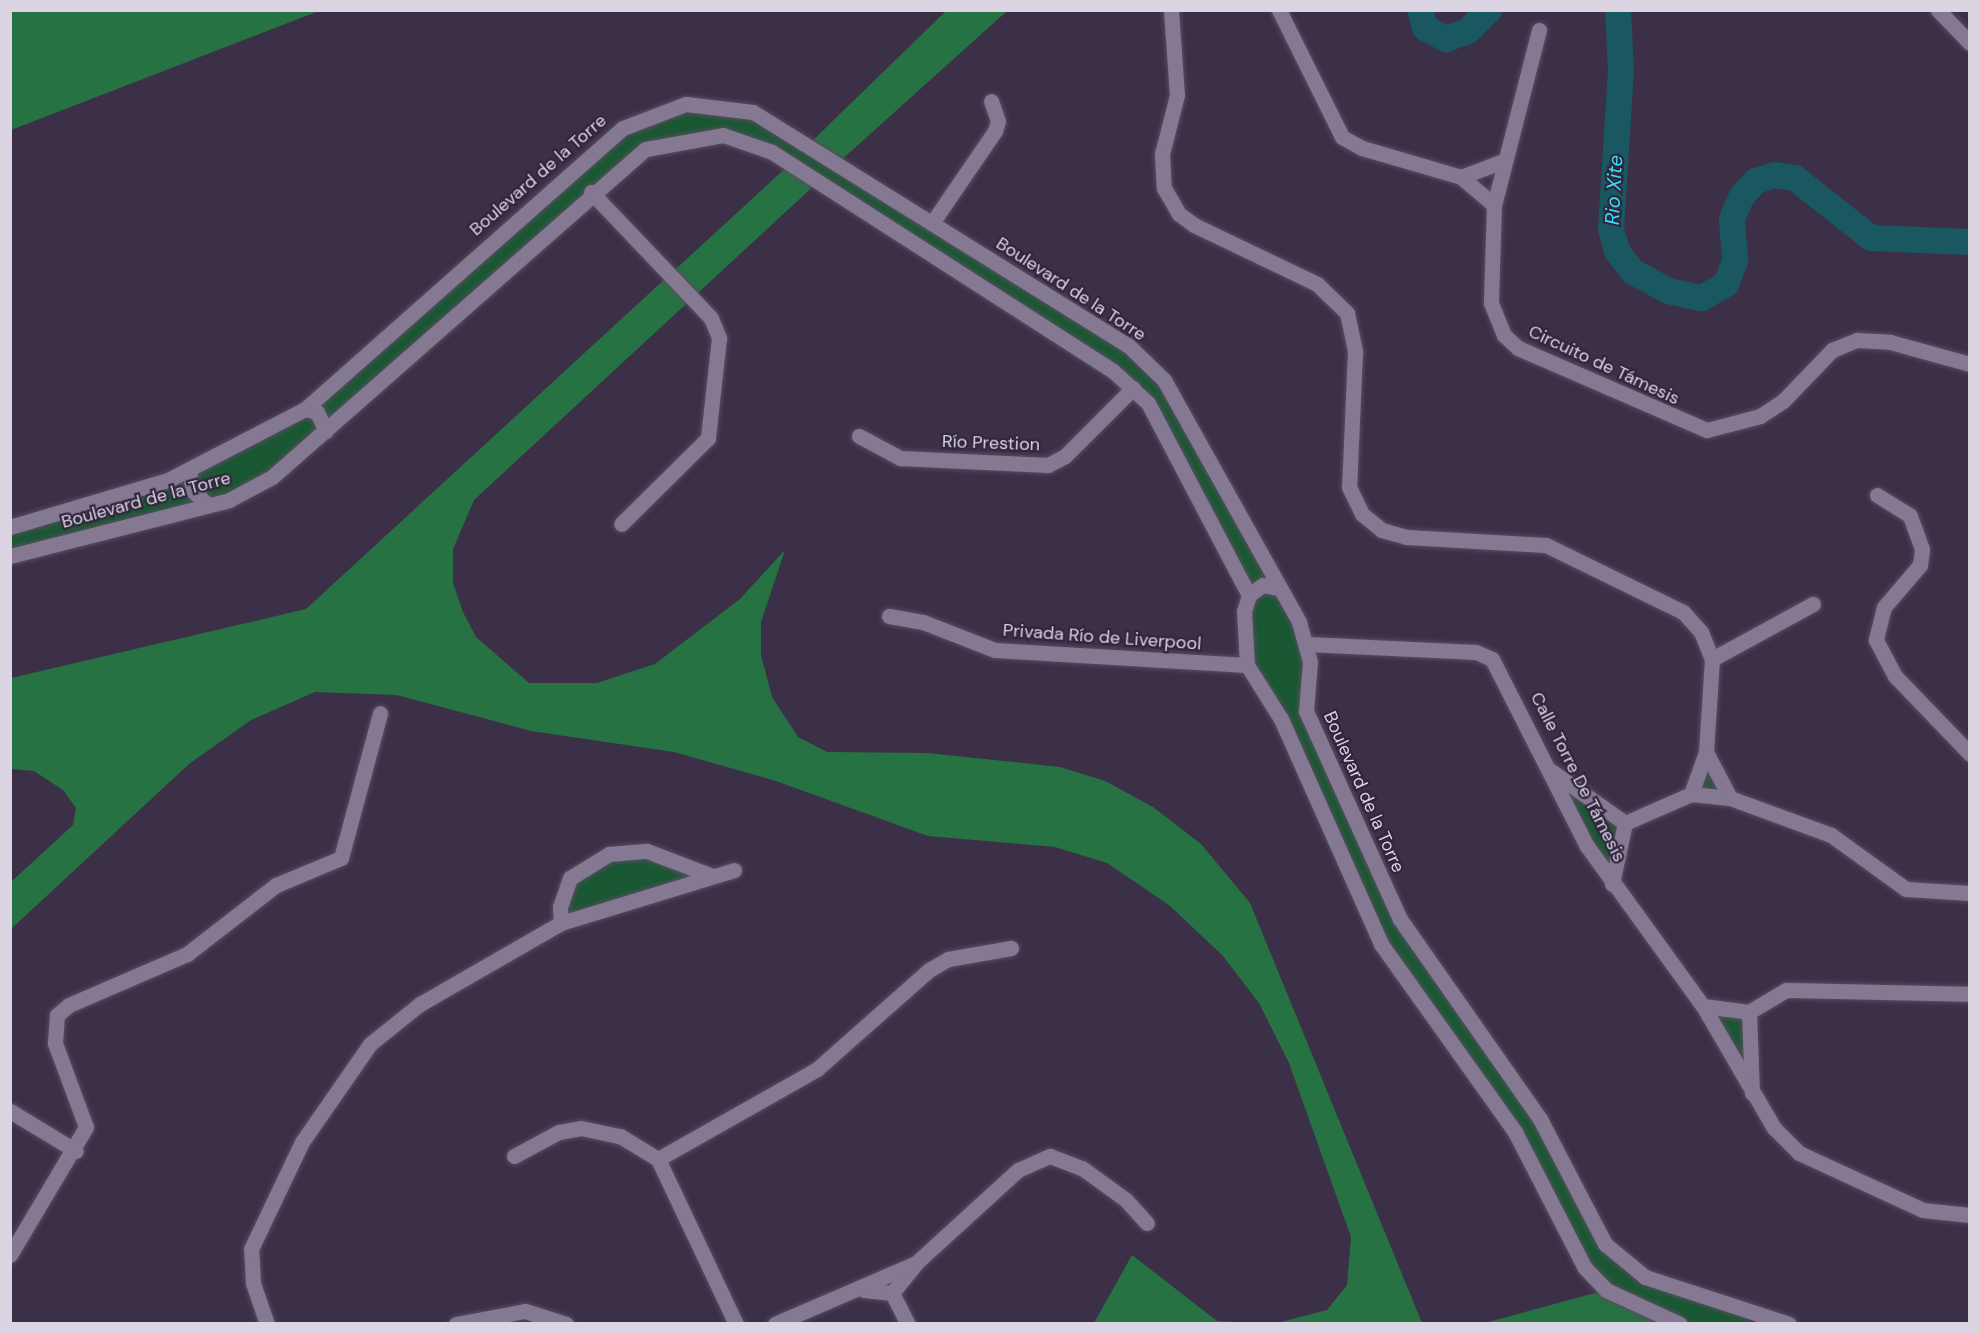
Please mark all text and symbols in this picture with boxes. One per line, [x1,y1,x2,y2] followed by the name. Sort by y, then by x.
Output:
[465,110,611,240] street label: Boulevard de la Torre
[1600,154,1628,226] water label: Rio Xite
[992,233,1150,345] street label: Boulevard de la Torre
[1525,321,1683,409] street label: Circuito de Támesis
[942,430,1040,456] street label: Río Prestion
[59,467,233,533] street label: Boulevard de la Torre
[1002,619,1202,655] street label: Privada Río de Liverpool
[1526,689,1630,865] street label: Calle Torre De Támesis
[1319,708,1409,876] street label: Boulevard de la Torre

